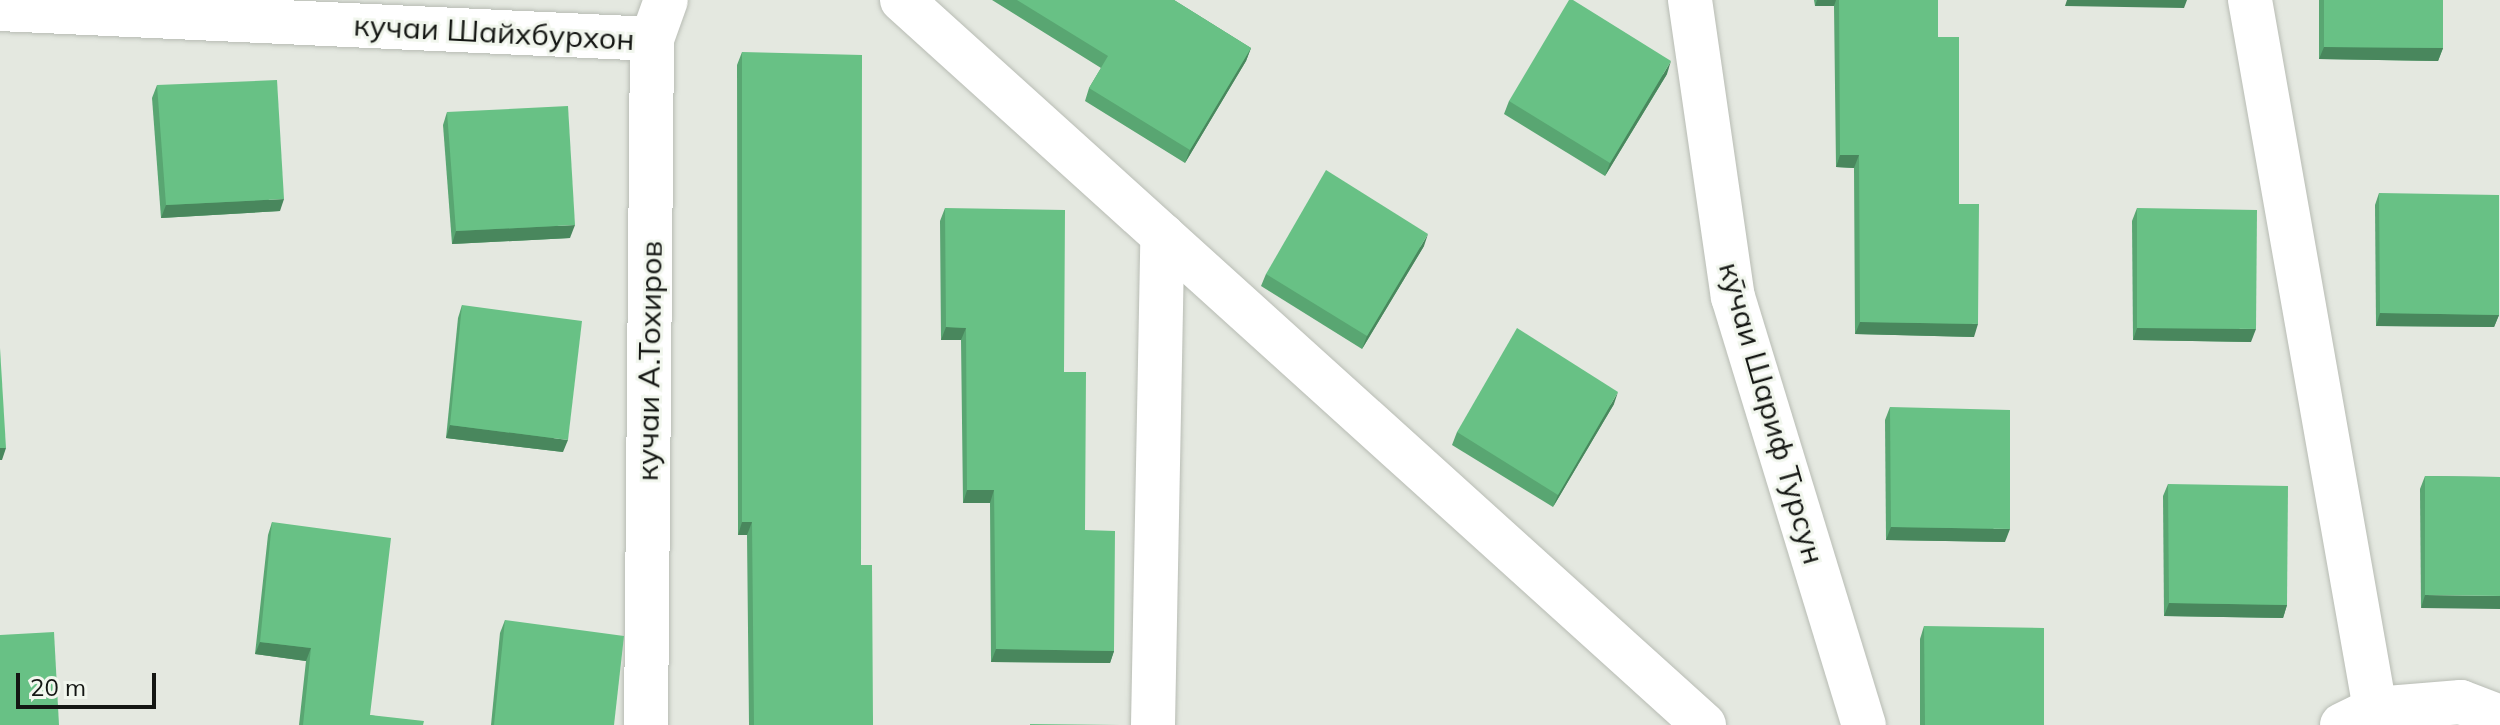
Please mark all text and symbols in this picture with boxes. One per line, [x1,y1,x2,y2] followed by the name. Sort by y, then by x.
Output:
[353,7,635,57] street label: кучаи Шайхбурхон
[629,240,669,482] street label: кучаи А.Тохиров
[1712,258,1832,568] street label: кӯчаи Шариф Турсун
[20,657,160,707] scale bar
[30,672,86,702] text: 20 m

